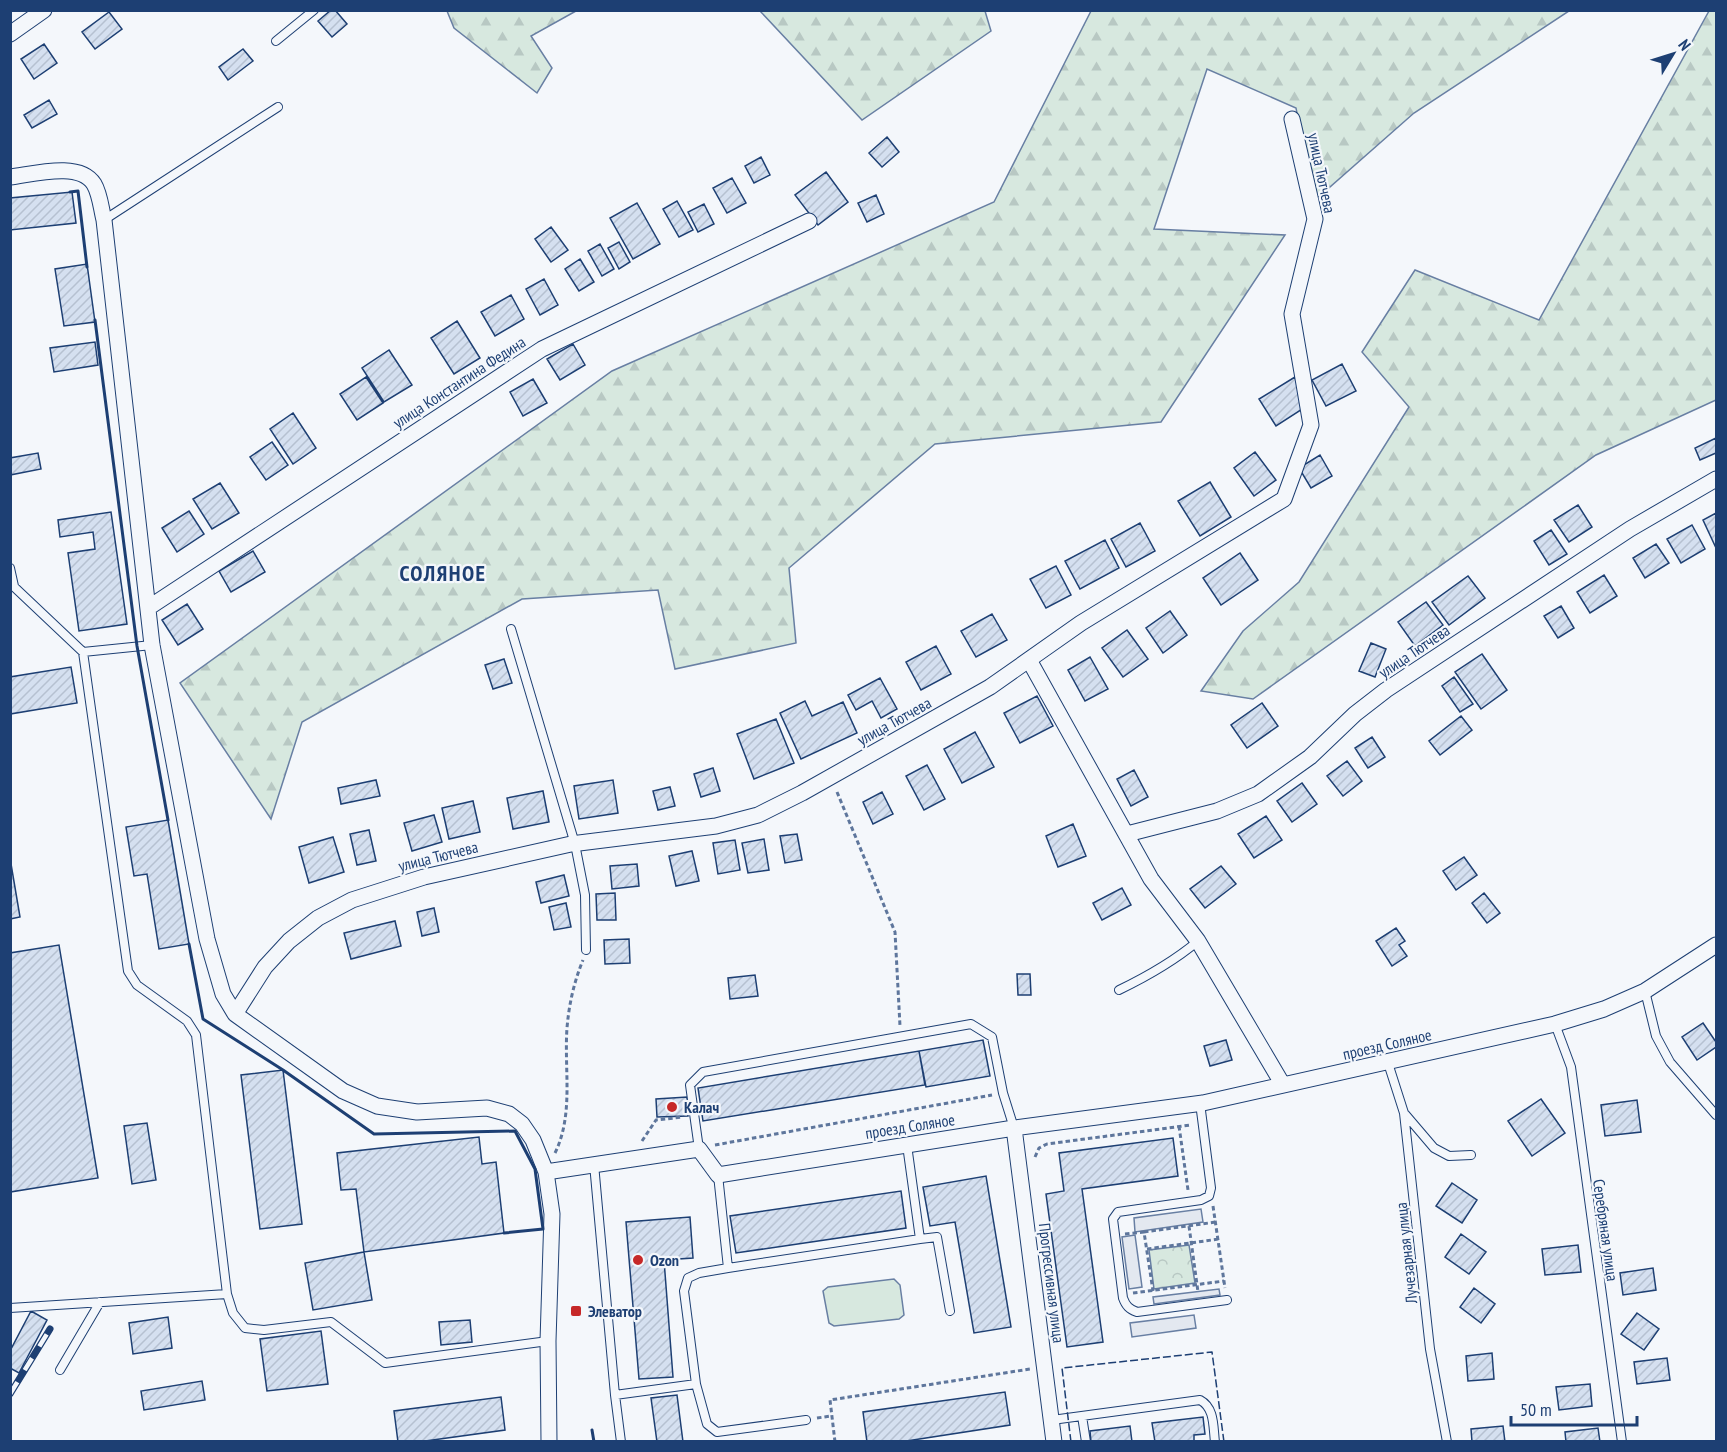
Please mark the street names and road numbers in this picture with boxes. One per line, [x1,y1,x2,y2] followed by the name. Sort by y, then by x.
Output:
[1304,131,1340,215] street label: улица Тютчева
[389,332,529,432] street label: улица Константина Федина
[1375,620,1453,682] street label: улица Тютчева
[853,692,935,750] street label: улица Тютчева
[396,836,480,876] street label: улица Тютчева
[1341,1024,1433,1064] street label: проезд Соляное
[864,1109,956,1143] street label: проезд Соляное
[1589,1178,1623,1282] street label: Серебряная улица
[1391,1201,1421,1306] street label: Лучезарная улица
[1035,1222,1069,1344] street label: Прогрессивная улица

